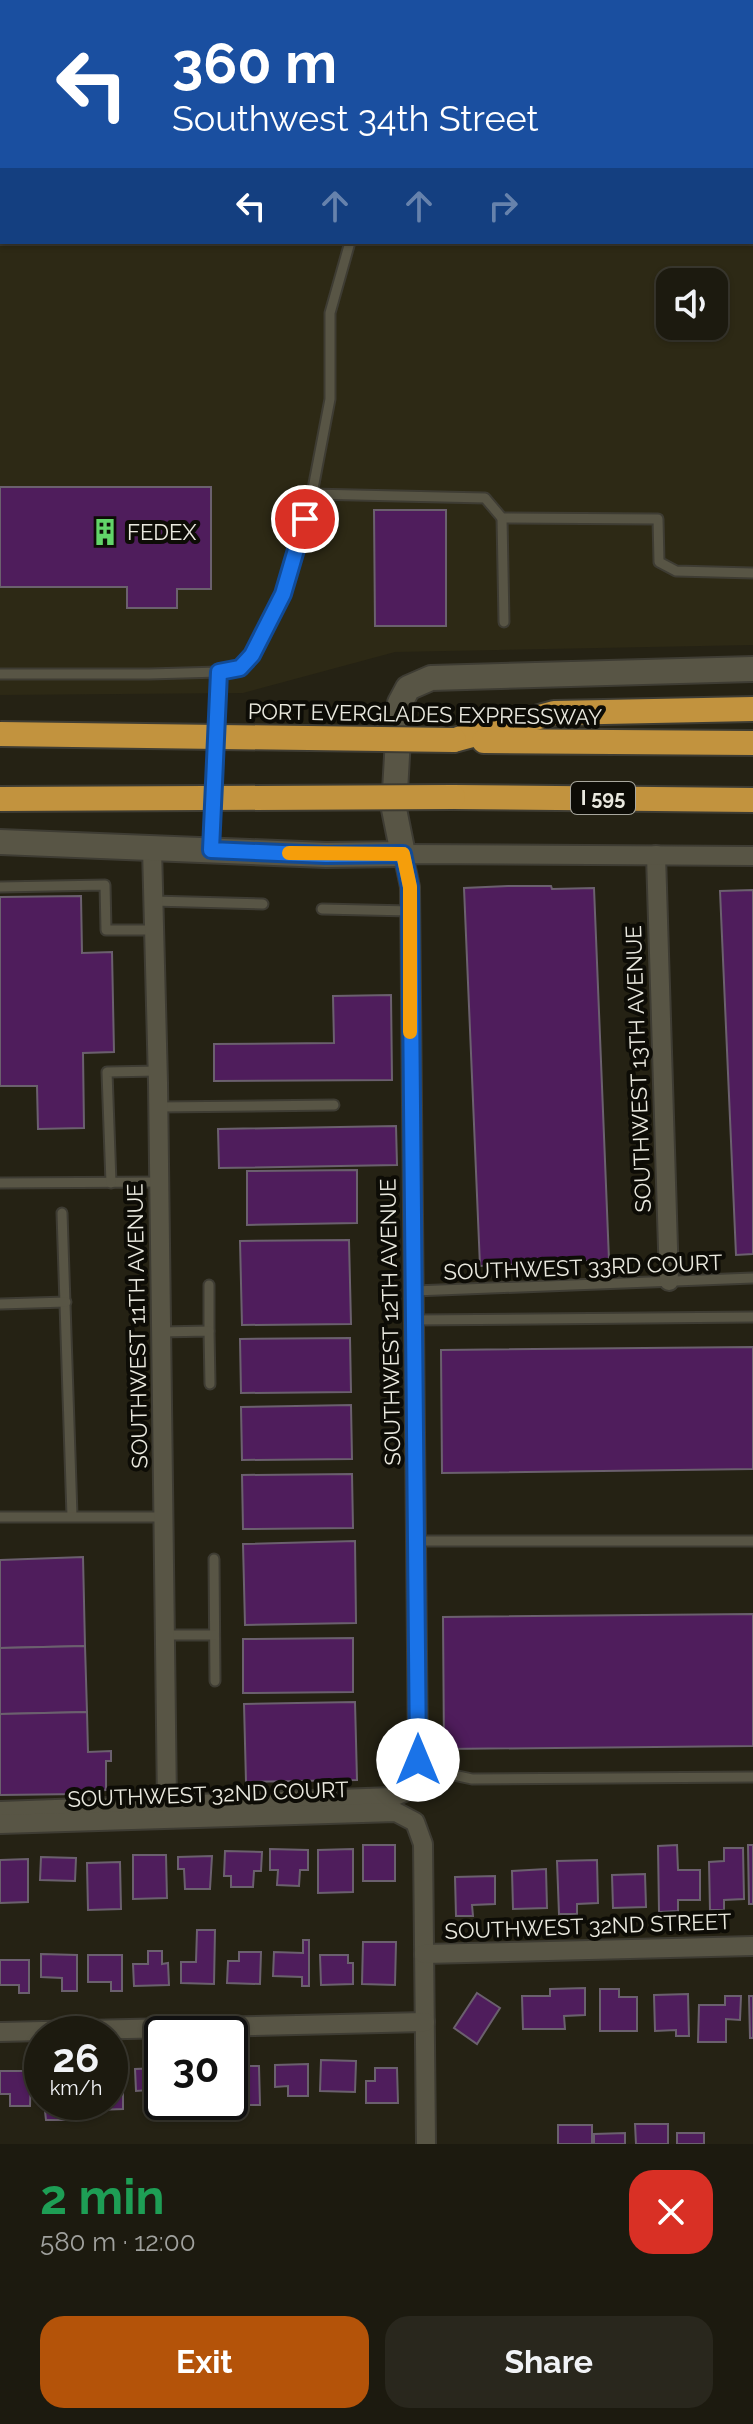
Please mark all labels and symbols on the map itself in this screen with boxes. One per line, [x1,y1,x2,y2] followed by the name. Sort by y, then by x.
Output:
[271,485,339,553] pin
[90,517,120,547] building icon: FEDEX
[127,519,196,545] place label: FEDEX
[248,698,602,730] street label: PORT EVERGLADES EXPRESSWAY
[571,782,635,814] road number: I 595
[620,925,656,1213] street label: SOUTHWEST 13TH AVENUE
[374,1178,406,1466] street label: SOUTHWEST 12TH AVENUE
[122,1183,152,1469] street label: SOUTHWEST 11TH AVENUE
[443,1249,723,1285] street label: SOUTHWEST 33RD COURT
[376,1718,460,1802] position arrow
[67,1776,350,1812] street label: SOUTHWEST 32ND COURT
[444,1908,732,1944] street label: SOUTHWEST 32ND STREET
[144,2016,248,2120] speed limit sign: 30

